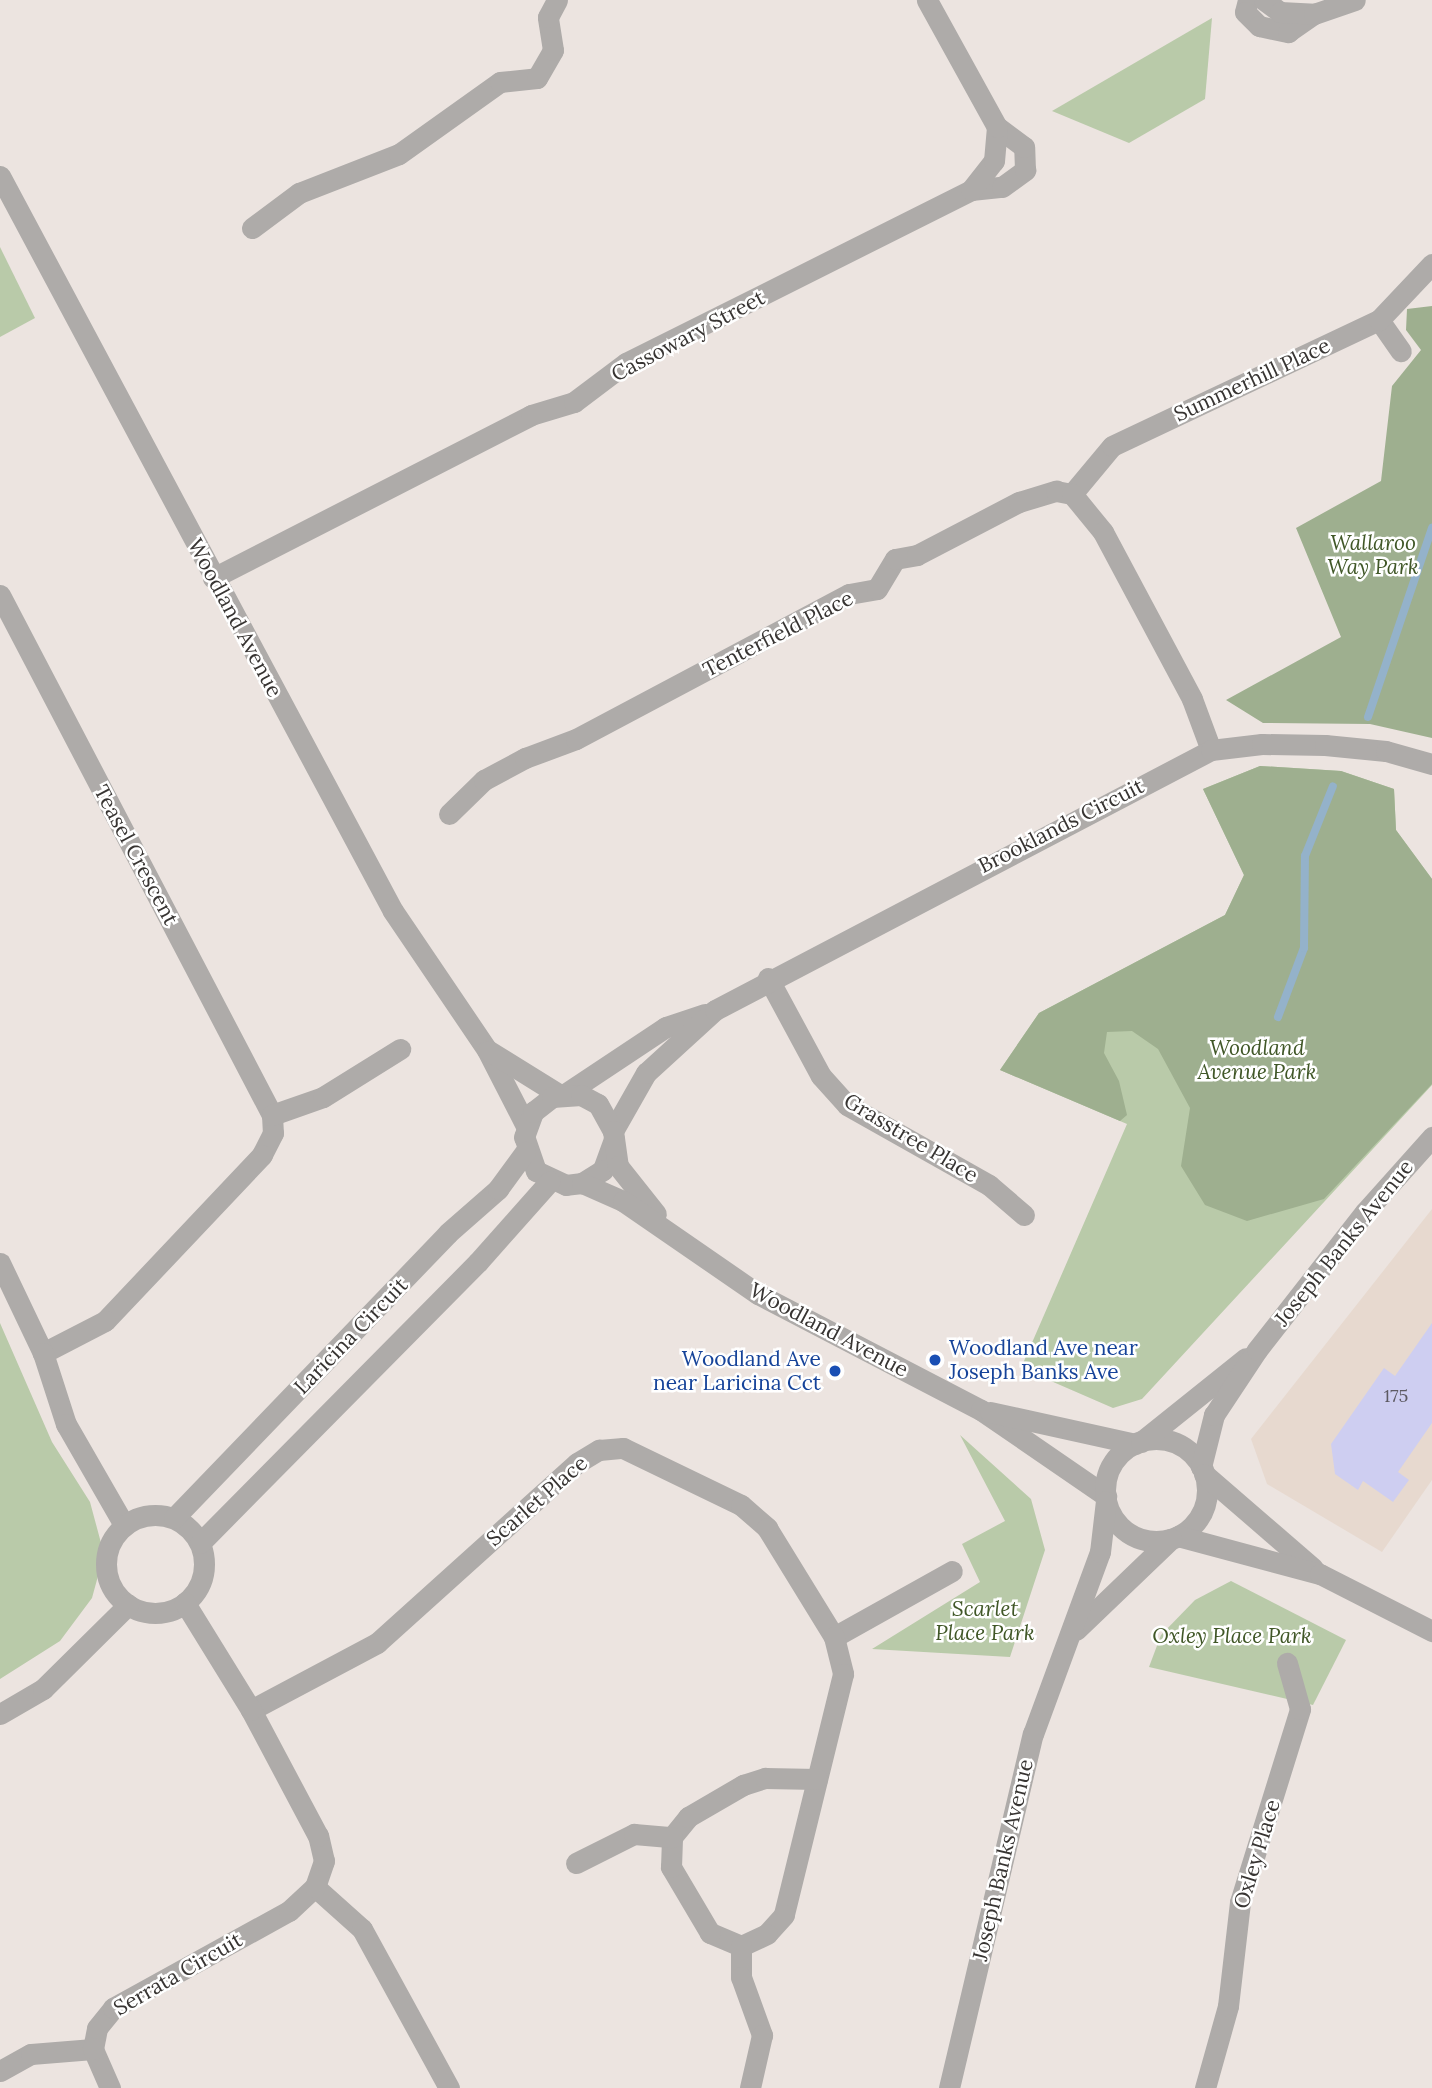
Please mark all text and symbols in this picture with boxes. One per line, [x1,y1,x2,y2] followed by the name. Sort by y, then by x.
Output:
[607,285,769,387] street label: Cassowary Street
[1170,333,1334,427] street label: Summerhill Place
[1327,530,1419,580] park label: Wallaroo Way Park
[183,534,287,702] street label: Woodland Avenue
[699,585,857,683] street label: Tenterfield Place
[974,773,1148,879] street label: Brooklands Circuit
[89,781,183,929] street label: Teasel Crescent
[1198,1035,1316,1085] park label: Woodland Avenue Park
[839,1088,983,1188] street label: Grasstree Place
[1269,1155,1419,1331] street label: Joseph Banks Avenue
[289,1273,413,1399] street label: Laricina Circuit
[745,1278,913,1382] street label: Woodland Avenue
[949,1335,1138,1385] place label: Woodland Ave near Joseph Banks Ave
[653,1346,821,1396] place label: Woodland Ave near Laricina Cct
[927,1352,943,1368] marker: Woodland Ave near Joseph Banks Ave
[827,1363,843,1379] marker: Woodland Ave near Laricina Cct
[1384,1385,1408,1407] house number: 175
[482,1450,592,1552] street label: Scarlet Place
[935,1596,1035,1646] park label: Scarlet Place Park
[1152,1623,1312,1649] park label: Oxley Place Park
[968,1757,1038,1963] street label: Joseph Banks Avenue
[1228,1796,1286,1912] street label: Oxley Place
[109,1927,247,2021] street label: Serrata Circuit

